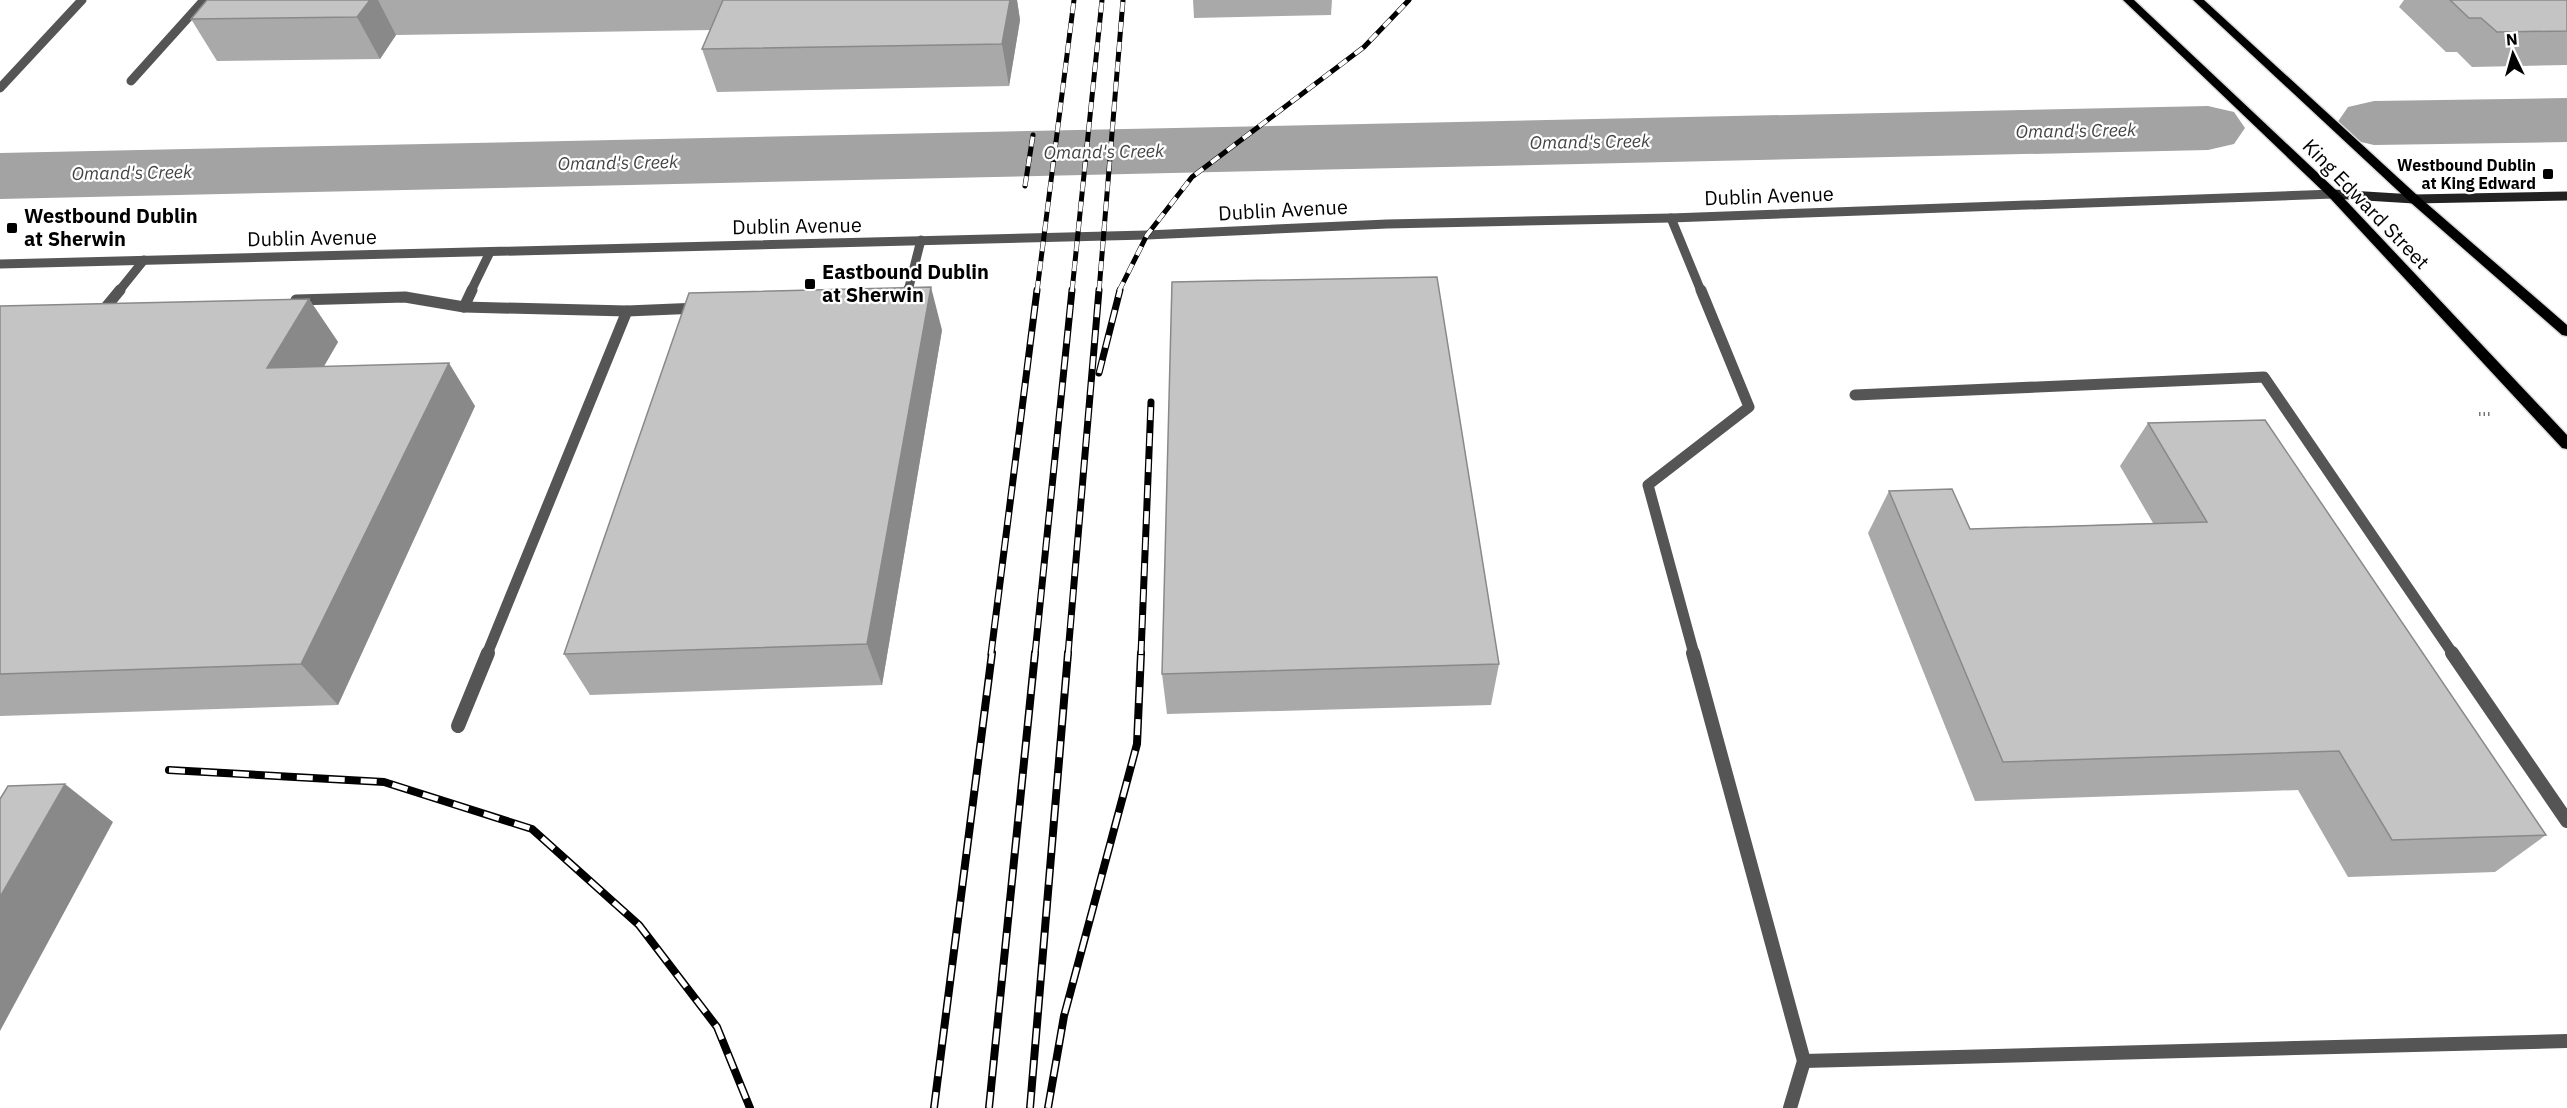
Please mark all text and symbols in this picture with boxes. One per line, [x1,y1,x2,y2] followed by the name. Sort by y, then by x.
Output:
[2483,24,2543,84] north arrow
[2505,29,2518,50] text: N
[2015,118,2137,143] water label: Omand's Creek
[1529,129,1651,154] water label: Omand's Creek
[2297,133,2436,275] street label: King Edward Street
[1043,139,1165,164] water label: Omand's Creek
[557,150,679,175] water label: Omand's Creek
[2397,155,2536,193] place label: Westbound Dublin at King Edward
[71,160,193,185] water label: Omand's Creek
[2541,167,2555,181] marker: Westbound Dublin at King Edward
[1704,180,1834,211] street label: Dublin Avenue
[1218,193,1348,226] street label: Dublin Avenue
[24,202,198,252] place label: Westbound Dublin at Sherwin
[732,211,862,240] street label: Dublin Avenue
[5,221,19,235] marker: Westbound Dublin at Sherwin
[247,223,377,252] street label: Dublin Avenue
[822,258,989,308] place label: Eastbound Dublin at Sherwin
[803,277,817,291] marker: Eastbound Dublin at Sherwin

